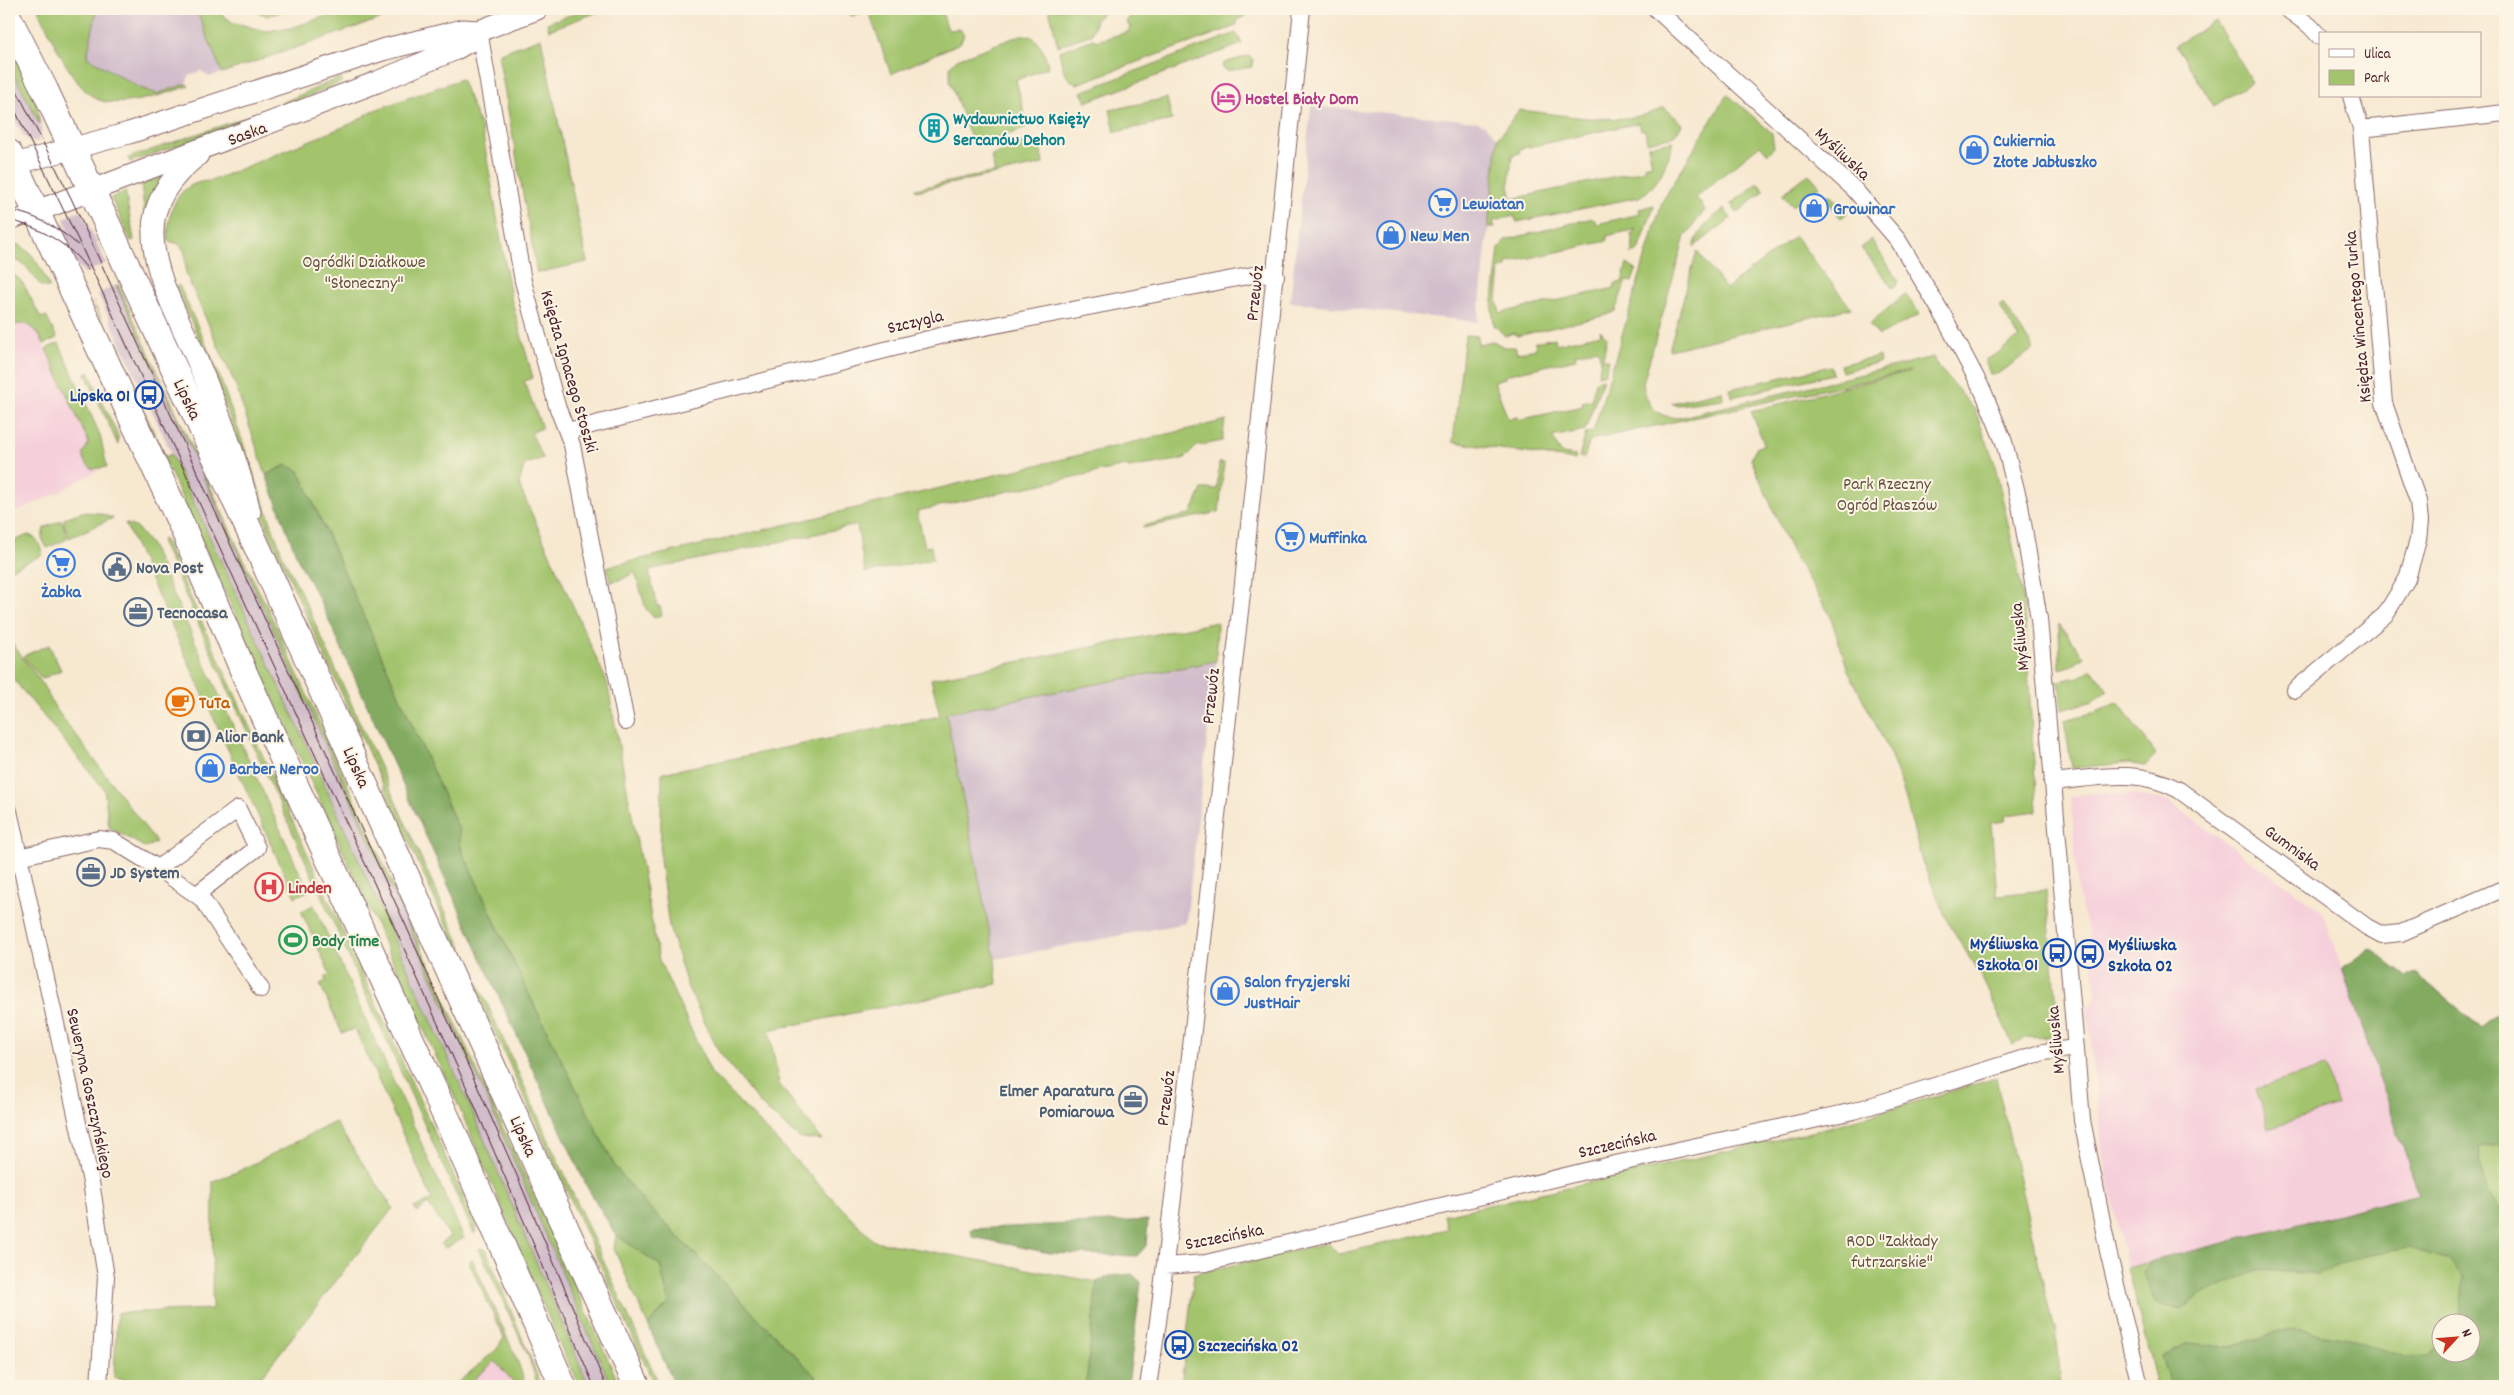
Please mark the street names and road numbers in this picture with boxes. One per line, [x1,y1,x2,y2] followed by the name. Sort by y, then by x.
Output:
[225,117,271,154] street label: Saska
[1808,122,1875,188] street label: Myśliwska
[2339,229,2379,404] street label: Księdza Wincentego Turka
[1241,264,1272,322] street label: Przewóz
[532,287,603,456] street label: Księdza Ignacego Stoszki
[885,305,947,342] street label: Szczygla
[165,376,206,425] street label: Lipska
[2005,601,2037,672] street label: Myśliwska
[1197,667,1228,725] street label: Przewóz
[335,744,375,793] street label: Lipska
[2258,820,2325,878] street label: Gumniska
[2042,1004,2073,1075] street label: Myśliwska
[58,1006,119,1181] street label: Seweryna Goszczyńskiego
[1152,1069,1183,1128] street label: Przewóz
[502,1113,542,1162] street label: Lipska
[1576,1124,1659,1167] street label: Szczecińska
[1183,1219,1266,1258] street label: Szczecińska

